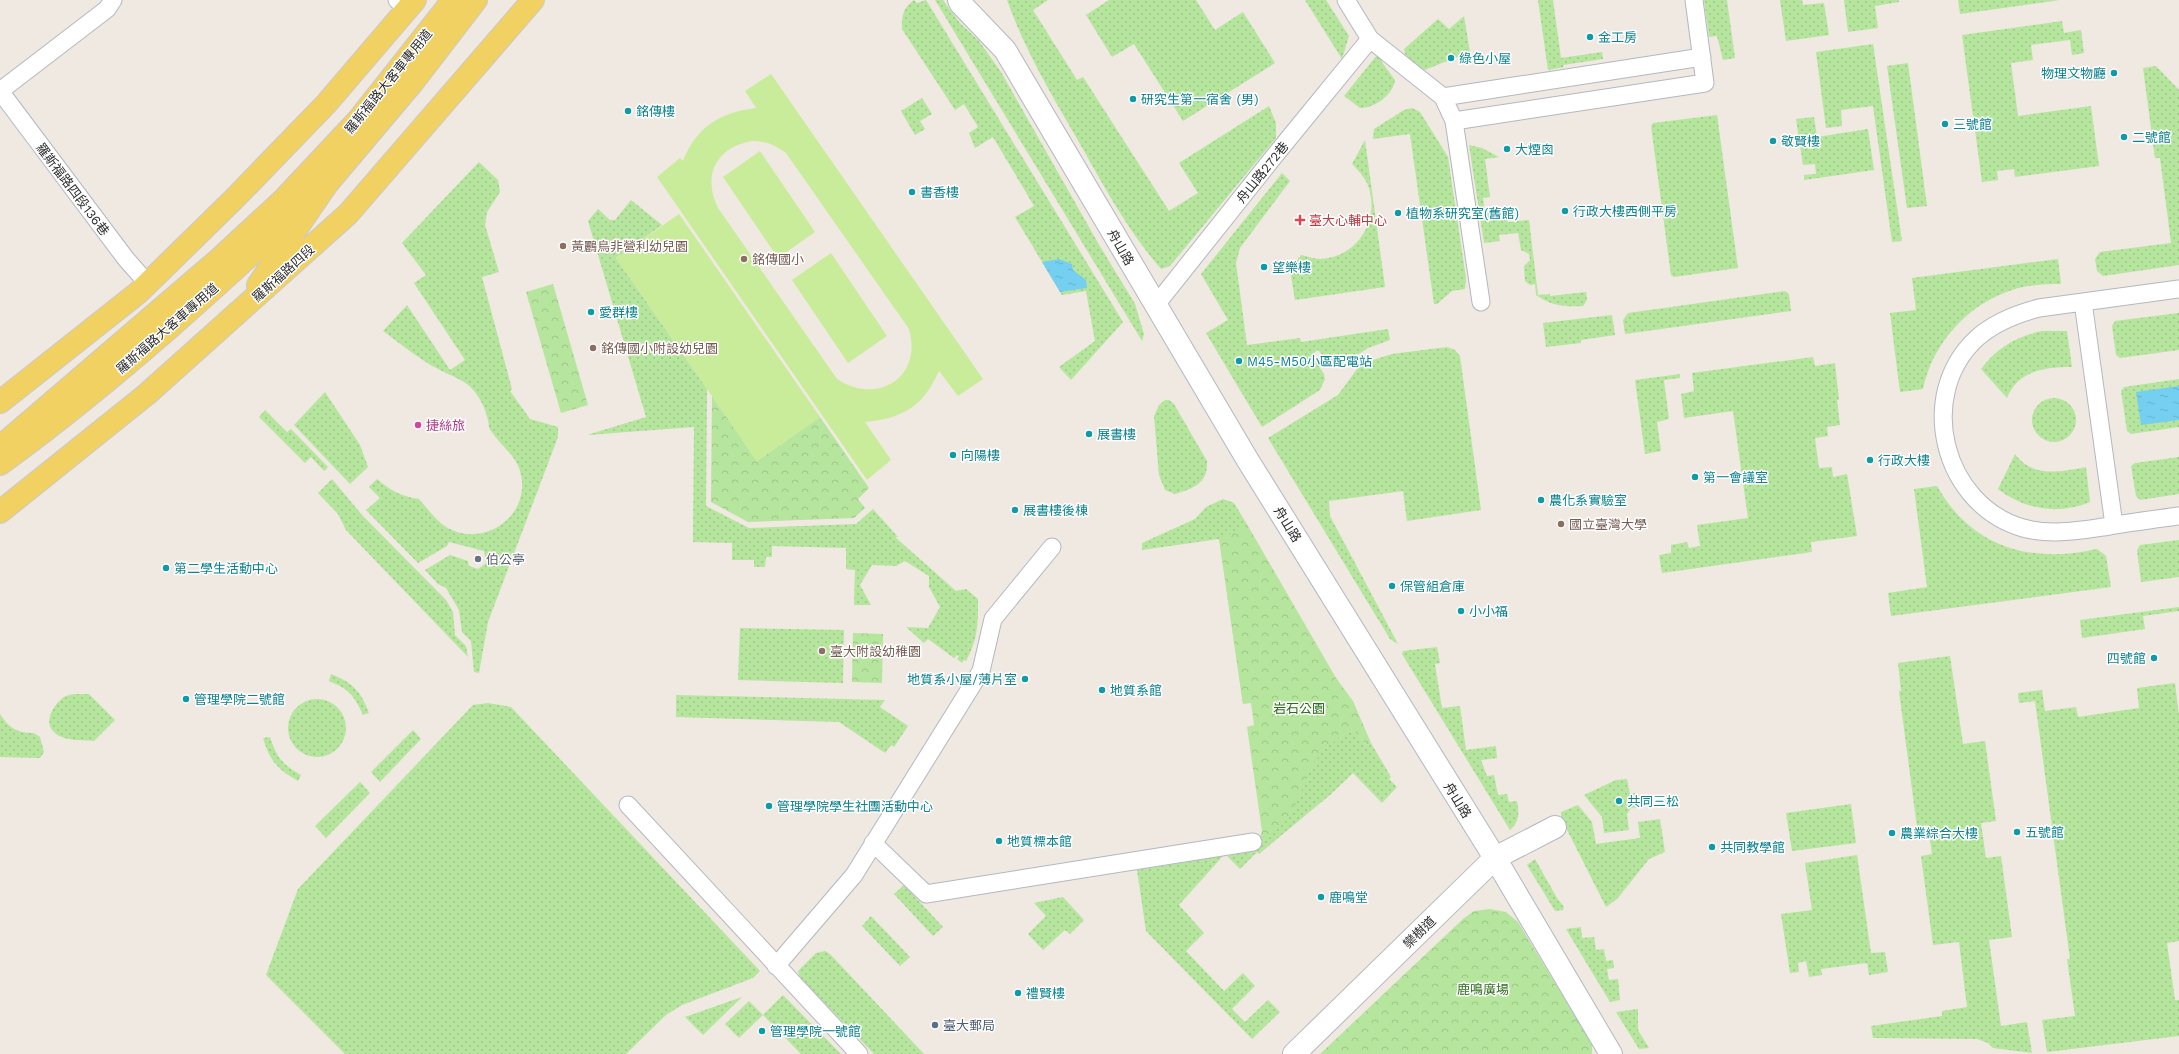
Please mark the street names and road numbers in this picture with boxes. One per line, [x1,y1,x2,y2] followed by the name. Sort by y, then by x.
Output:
[342,26,435,137] street label: 羅斯福路大客車專用道
[1233,139,1292,206] street label: 舟山路272巷
[33,140,112,238] street label: 羅斯福路四段136巷
[1104,227,1137,268] street label: 舟山路
[249,242,317,305] street label: 羅斯福路四段
[113,280,221,377] street label: 羅斯福路大客車專用道
[1271,504,1304,545] street label: 舟山路
[1441,780,1474,821] street label: 舟山路
[1400,913,1439,951] street label: 欒樹道

